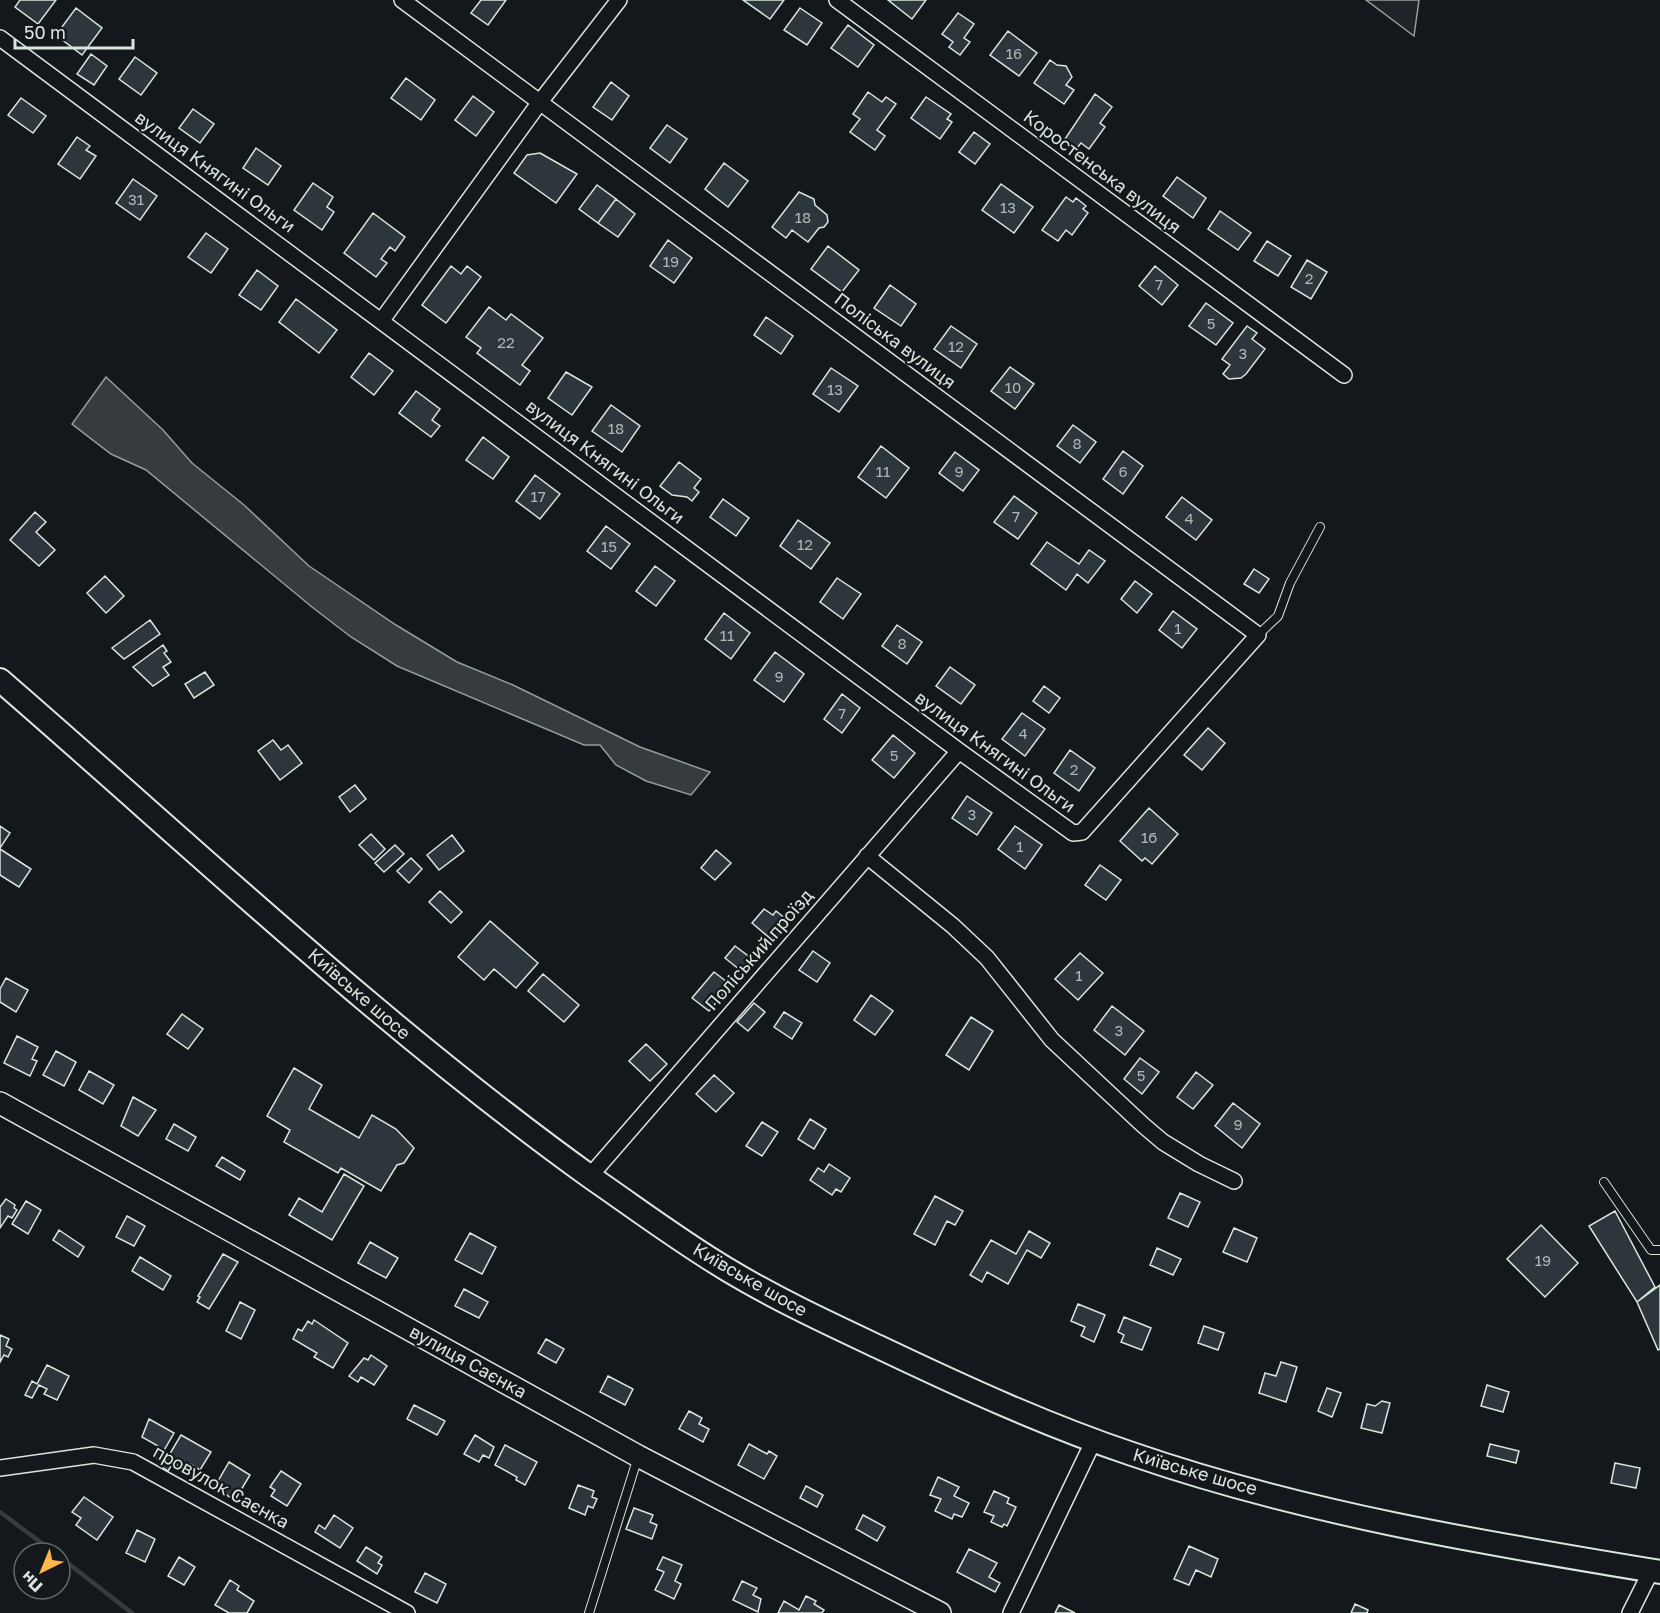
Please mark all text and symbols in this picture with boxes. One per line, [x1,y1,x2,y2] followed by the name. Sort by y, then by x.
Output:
[15,12,134,50] scale bar
[24,21,66,43] text: 50 m
[1006,44,1022,62] house number: 16
[1020,105,1186,238] street label: Коростенська вулиця
[131,106,300,237] street label: вулиця Княгині Ольги
[128,190,144,208] house number: 31
[1000,198,1016,216] house number: 13
[795,208,811,226] house number: 18
[663,252,679,270] house number: 19
[1305,269,1313,287] house number: 2
[1155,275,1163,293] house number: 7
[831,287,961,393] street label: Поліська вулиця
[1207,314,1215,332] house number: 5
[497,333,515,351] house number: 22
[948,337,964,355] house number: 12
[1239,344,1247,362] house number: 3
[1005,378,1021,396] house number: 10
[827,380,843,398] house number: 13
[522,394,689,528] street label: вулиця Княгині Ольги
[608,419,624,437] house number: 18
[1072,434,1082,452] house number: 8
[876,462,890,480] house number: 11
[954,462,964,480] house number: 9
[1118,462,1128,480] house number: 6
[530,487,546,505] house number: 17
[1012,507,1020,525] house number: 7
[1184,509,1194,527] house number: 4
[797,535,813,553] house number: 12
[601,537,617,555] house number: 15
[1174,619,1182,637] house number: 1
[720,626,734,644] house number: 11
[897,634,907,652] house number: 8
[774,667,784,685] house number: 9
[911,686,1080,817] street label: вулиця Княгині Ольги
[838,704,846,722] house number: 7
[1018,724,1028,742] house number: 4
[890,746,898,764] house number: 5
[1070,760,1078,778] house number: 2
[968,805,976,823] house number: 3
[1141,828,1157,846] house number: 1б
[1016,837,1024,855] house number: 1
[700,884,817,1014] street label: Поліський проїзд
[304,943,415,1044] street label: Київське шосе
[1075,966,1083,984] house number: 1
[1115,1021,1123,1039] house number: 3
[1137,1066,1145,1084] house number: 5
[1233,1115,1243,1133] house number: 9
[689,1238,812,1321] street label: Київське шосе
[1535,1251,1551,1269] house number: 19
[406,1320,531,1402] street label: вулиця Саєнка
[150,1440,293,1533] street label: провулок Саєнка
[1131,1443,1260,1499] street label: Київське шосе
[12,1541,72,1601] north arrow
[17,1567,47,1597] text: Пн

